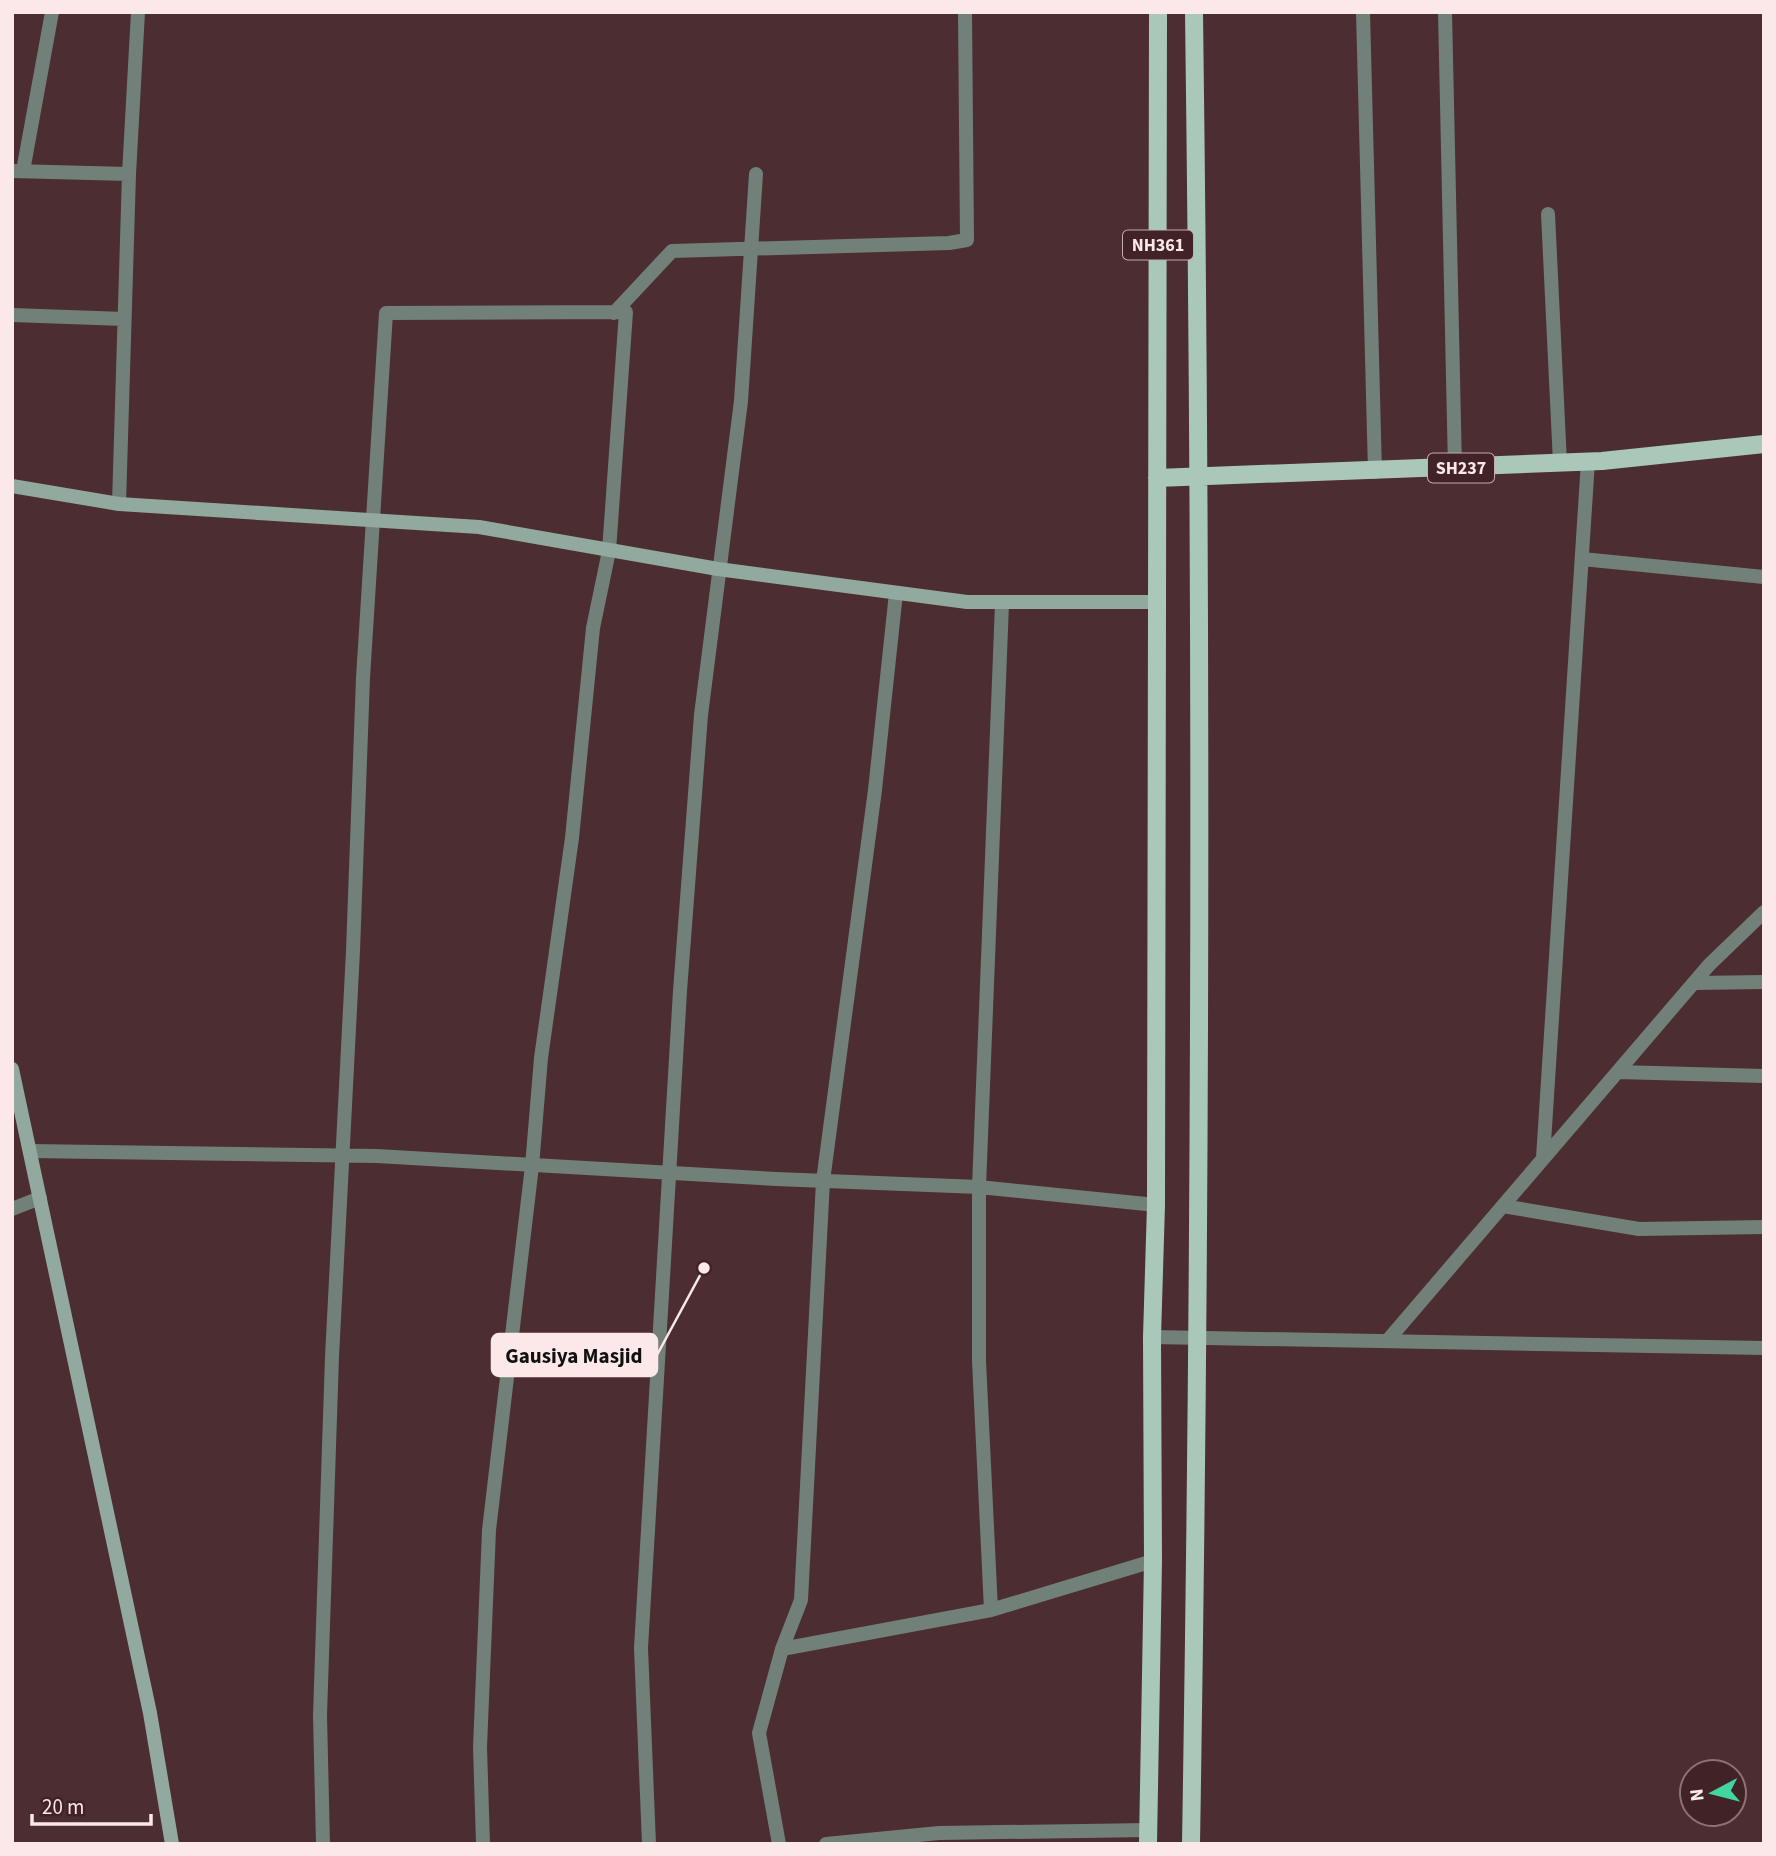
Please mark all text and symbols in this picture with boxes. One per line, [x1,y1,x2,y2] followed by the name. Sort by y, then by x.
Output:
[1123,230,1193,260] road number: NH361
[1428,454,1494,482] road number: SH237
[492,1334,657,1376] callout: Gausiya Masjid
[505,1341,643,1371] text: Gausiya Masjid
[1678,1758,1748,1828] north arrow
[32,1783,150,1827] scale bar
[1683,1787,1712,1803] text: N
[42,1792,84,1822] text: 20 m

